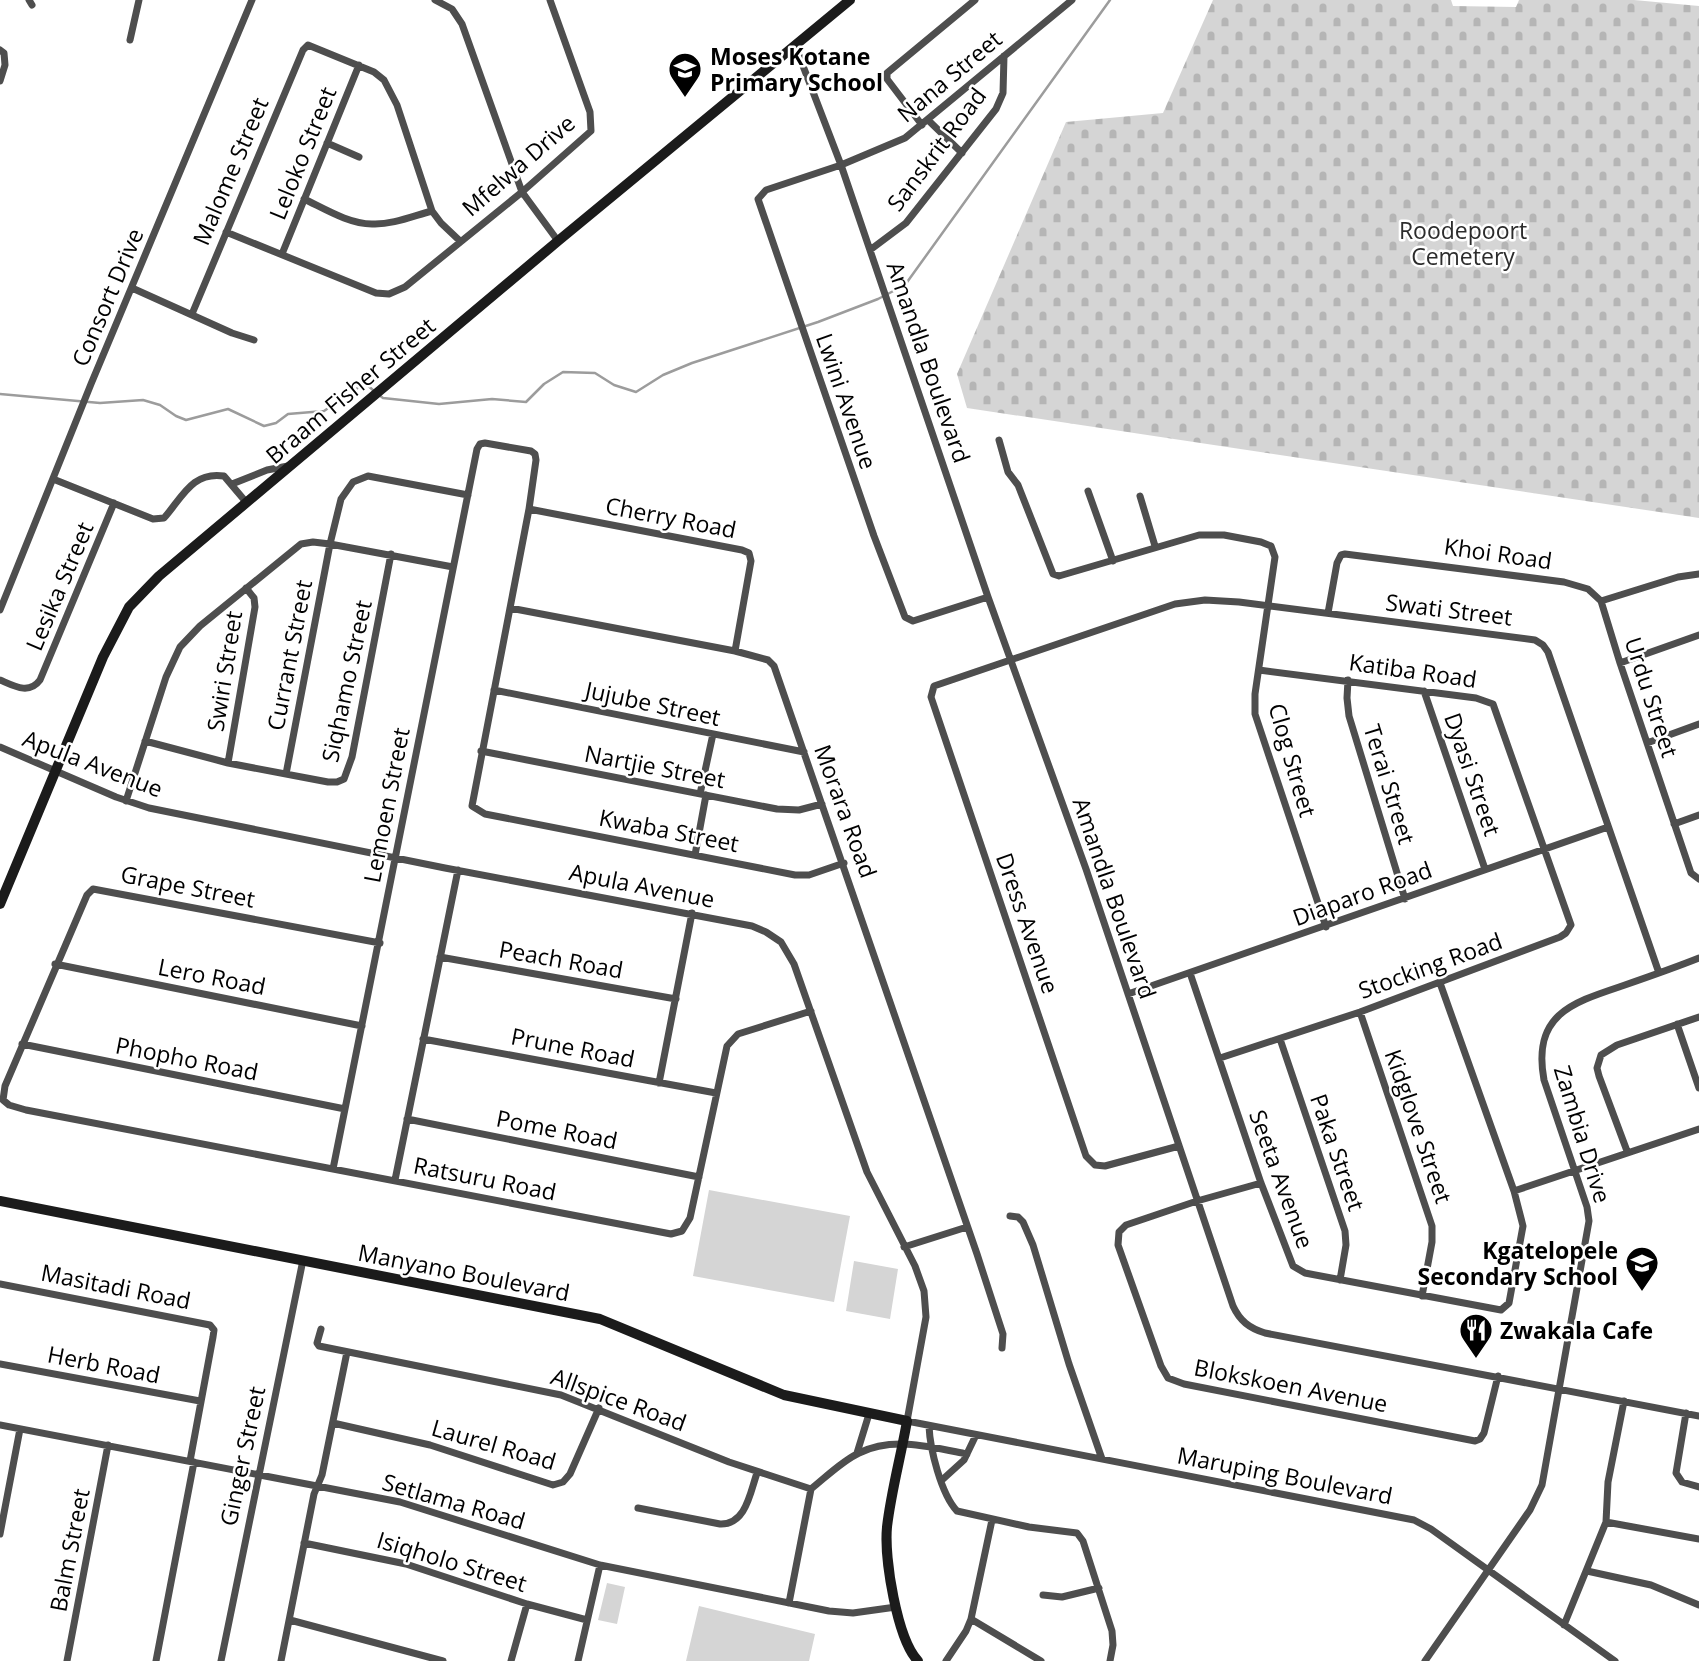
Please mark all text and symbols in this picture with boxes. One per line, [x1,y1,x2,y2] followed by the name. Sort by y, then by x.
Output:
[890,23,1008,129] street label: Nana Street
[710,40,883,98] place label: Moses Kotane Primary School
[666,50,704,99] school or university icon: Moses Kotane Primary School
[879,81,993,217] street label: Sanskrit Road
[261,82,343,224] street label: Leloko Street
[184,92,276,250] street label: Malome Street
[455,107,581,223] street label: Mfelwa Drive
[1399,214,1527,272] park label: Roodepoort Cemetery
[64,223,150,371] street label: Consort Drive
[880,257,978,467] street label: Amandla Boulevard
[258,309,442,471] street label: Braam Fisher Street
[809,329,885,473] street label: Lwini Avenue
[603,489,739,545] street label: Cherry Road
[18,517,100,655] street label: Lesika Street
[1442,530,1554,576] street label: Khoi Road
[259,577,319,733] street label: Currant Street
[1384,585,1514,633] street label: Swati Street
[313,597,379,765] street label: Siqhamo Street
[199,608,249,734] street label: Swiri Street
[1618,633,1686,761] street label: Urdu Street
[1347,645,1479,695] street label: Katiba Road
[581,673,724,733] street label: Jujube Street
[1262,699,1324,821] street label: Clog Street
[1437,708,1509,840] street label: Dyasi Street
[1357,720,1423,848] street label: Terai Street
[18,722,168,804] street label: Apula Avenue
[355,725,417,885] street label: Lemoen Street
[582,737,728,795] street label: Nartjie Street
[807,740,885,882] street label: Morara Road
[1066,793,1164,1003] street label: Amandla Boulevard
[596,801,742,859] street label: Kwaba Street
[989,848,1067,998] street label: Dress Avenue
[1288,853,1436,933] street label: Diaparo Road
[567,855,717,915] street label: Apula Avenue
[118,857,258,915] street label: Grape Street
[1354,924,1506,1006] street label: Stocking Road
[496,932,626,986] street label: Peach Road
[155,950,269,1002] street label: Lero Road
[508,1019,638,1075] street label: Prune Road
[113,1028,261,1088] street label: Phopho Road
[1378,1045,1460,1207] street label: Kidglove Street
[1547,1061,1619,1207] street label: Zambia Drive
[1303,1089,1373,1215] street label: Paka Street
[494,1102,620,1156] street label: Pome Road
[1242,1105,1322,1253] street label: Seeta Avenue
[411,1148,559,1208] street label: Ratsuru Road
[1418,1234,1618,1292] place label: Kgatelopele Secondary School
[355,1236,573,1308] street label: Manyano Boulevard
[1623,1244,1661,1293] school or university icon: Kgatelopele Secondary School
[38,1256,194,1316] street label: Masitadi Road
[1457,1311,1495,1360] restaurant icon: Zwakala Cafe
[1500,1314,1653,1346] place label: Zwakala Cafe
[45,1337,163,1391] street label: Herb Road
[1191,1351,1391,1419] street label: Blokskoen Avenue
[547,1360,691,1438] street label: Allspice Road
[212,1383,272,1529] street label: Ginger Street
[428,1411,560,1477] street label: Laurel Road
[1175,1438,1395,1512] street label: Maruping Boulevard
[379,1465,529,1537] street label: Setlama Road
[41,1486,97,1614] street label: Balm Street
[373,1523,531,1599] street label: Isiqholo Street

